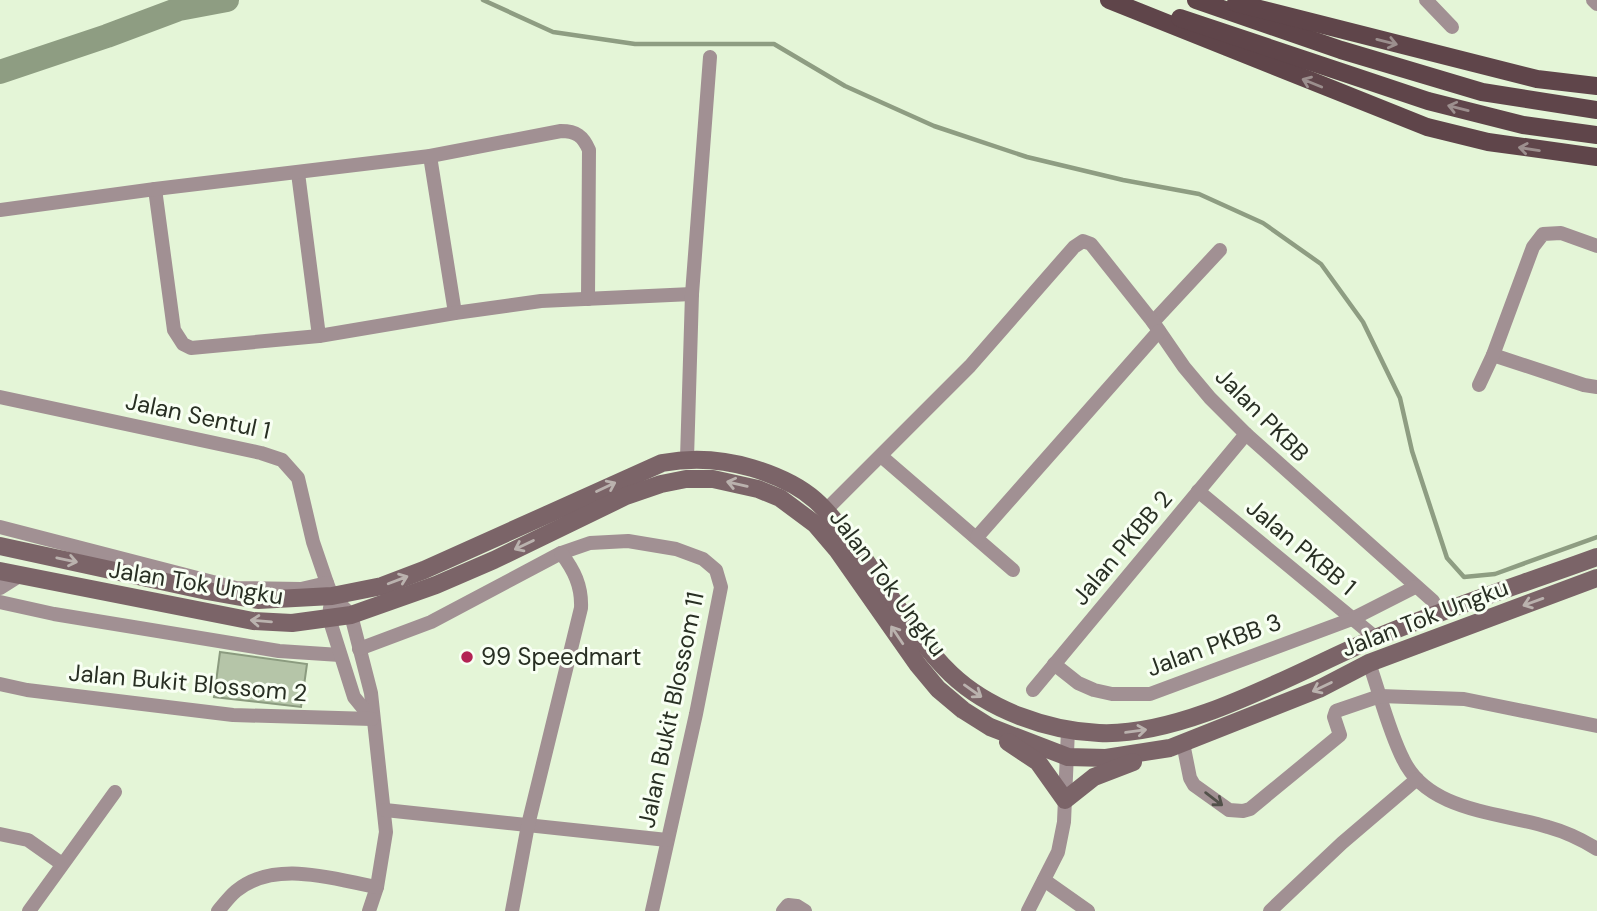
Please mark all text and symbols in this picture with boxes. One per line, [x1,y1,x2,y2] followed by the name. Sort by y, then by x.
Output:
[1375,36,1398,49] one-way arrow
[1302,75,1324,88] one-way arrow
[1447,101,1470,114] one-way arrow
[1518,142,1541,155] one-way arrow
[1209,361,1316,468] street label: Jalan PKBB
[123,385,273,446] street label: Jalan Sentul 1
[726,477,749,490] one-way arrow
[595,480,616,493] one-way arrow
[1065,484,1179,612] street label: Jalan PKBB 2
[1240,492,1363,602] street label: Jalan PKBB 1
[823,503,954,662] street label: Jalan Tok Ungku
[514,539,535,553] one-way arrow
[107,553,286,612] street label: Jalan Tok Ungku
[55,554,78,568] one-way arrow
[1337,571,1513,664] street label: Jalan Tok Ungku
[387,572,409,585] one-way arrow
[630,589,711,831] street label: Jalan Bukit Blossom 11
[1523,597,1544,609] one-way arrow
[1142,606,1285,683] street label: Jalan PKBB 3
[250,614,273,627] one-way arrow
[890,626,904,645] one-way arrow
[481,641,642,672] place label: 99 Speedmart
[459,649,475,665] marker: 99 Speedmart
[67,657,309,708] street label: Jalan Bukit Blossom 2
[1312,680,1333,694] one-way arrow
[963,684,982,698] one-way arrow
[1124,724,1147,737] one-way arrow
[1204,792,1223,806] one-way arrow

